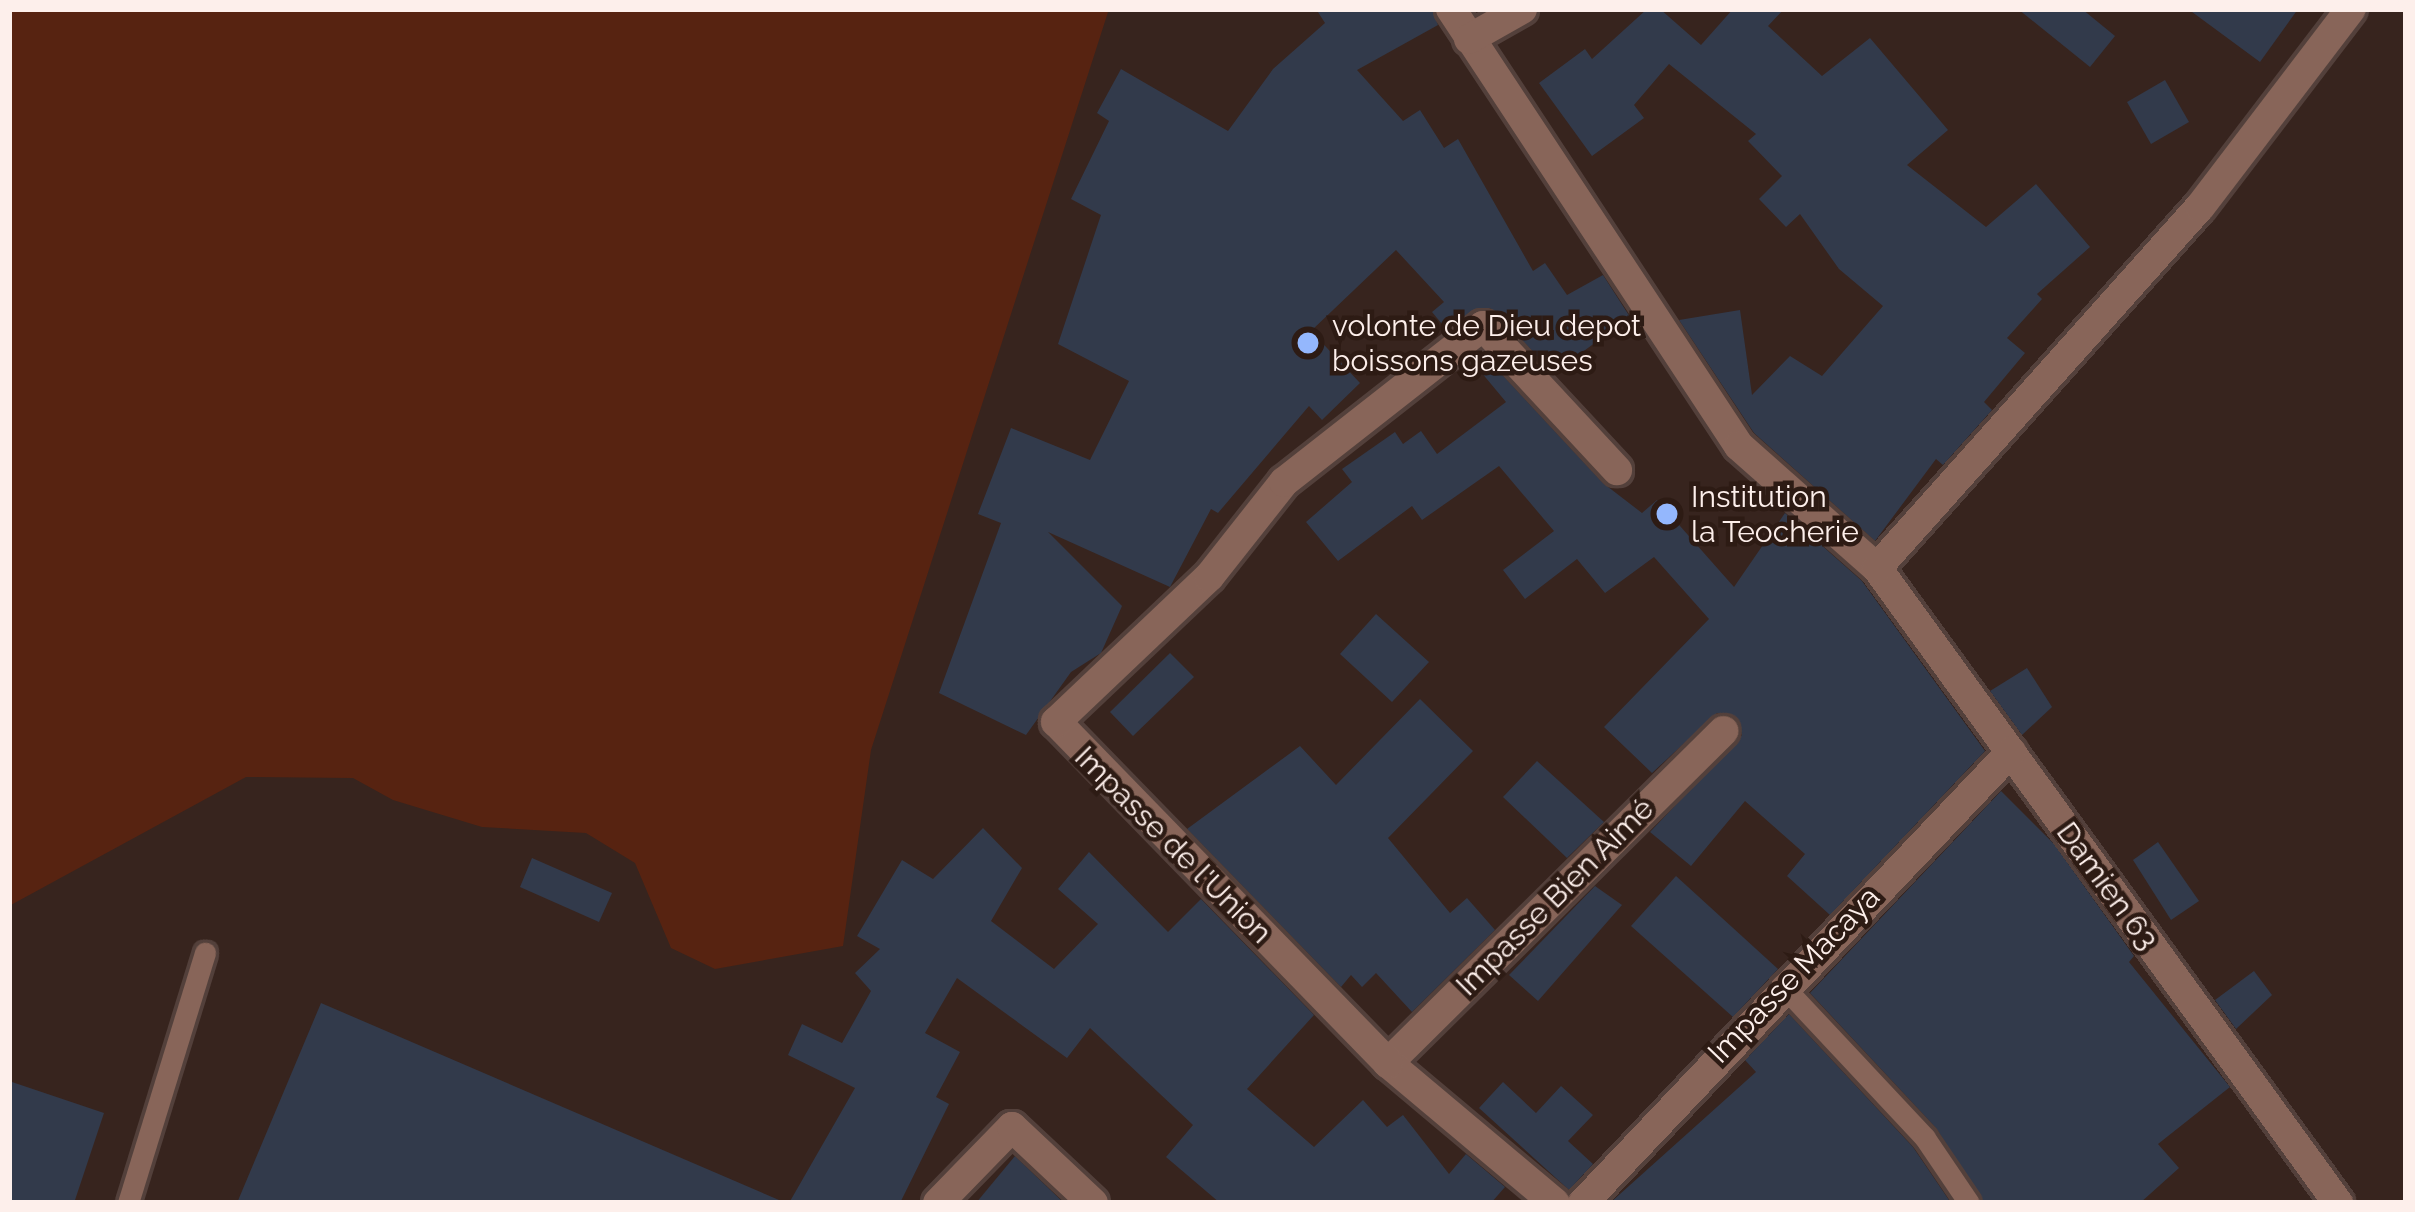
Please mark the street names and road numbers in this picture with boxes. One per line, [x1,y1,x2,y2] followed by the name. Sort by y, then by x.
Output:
[1067,739,1279,951] street label: Impasse de l'Union
[1448,790,1662,1004] street label: Impasse Bien Aimé
[2049,815,2165,957] street label: Damien 63
[1701,879,1887,1071] street label: Impasse Macaya

